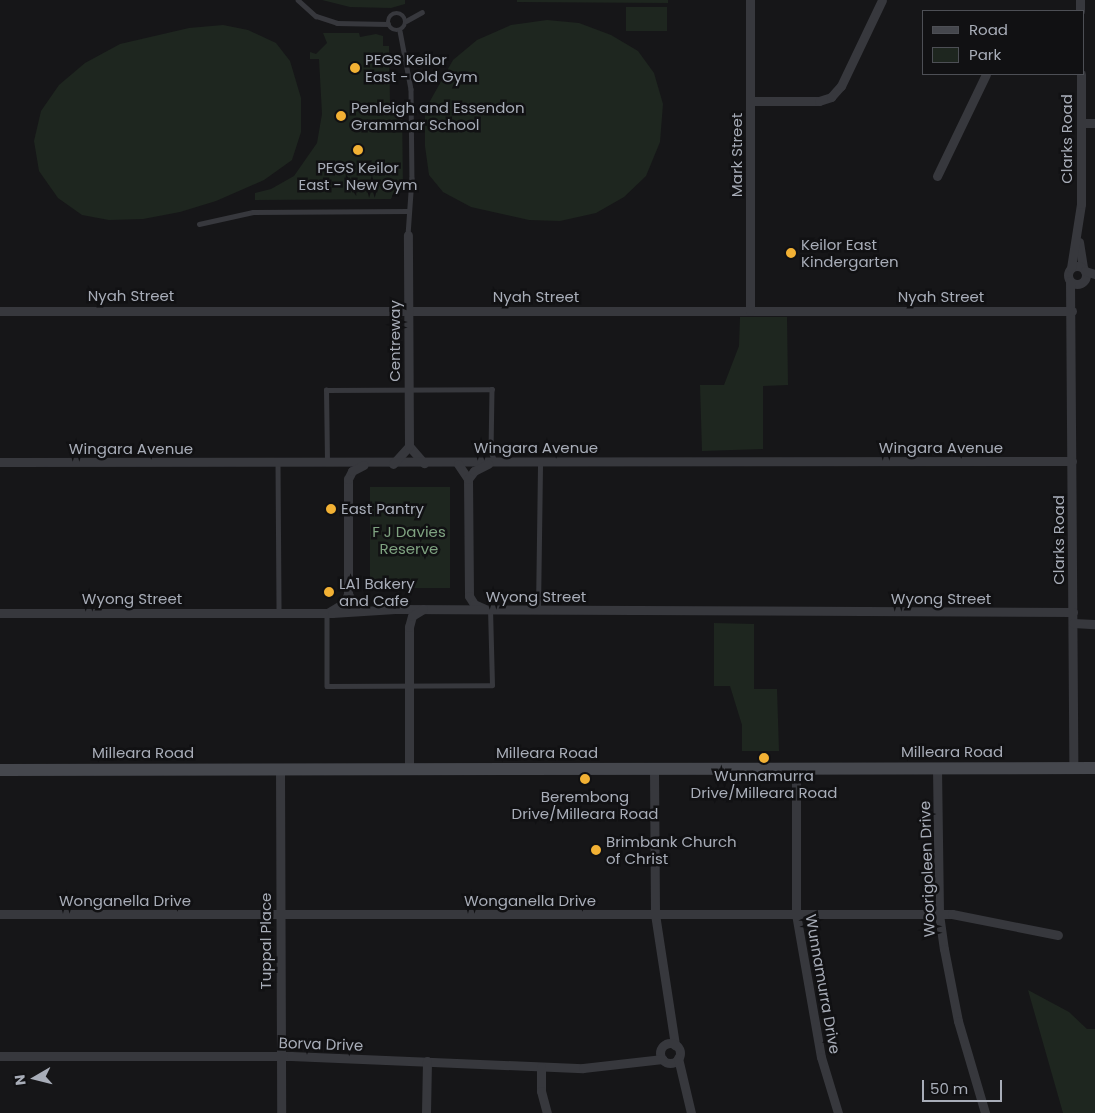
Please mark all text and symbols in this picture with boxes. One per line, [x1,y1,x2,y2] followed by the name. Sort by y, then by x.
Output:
[922,10,1085,75] legend
[969,19,1008,40] text: Road
[969,44,1001,65] text: Park
[365,50,478,85] place label: PEGS Keilor East - Old Gym
[349,62,361,74] marker: PEGS Keilor East - Old Gym
[1058,94,1076,184] street label: Clarks Road
[351,98,524,133] place label: Penleigh and Essendon Grammar School
[335,110,347,122] marker: Penleigh and Essendon Grammar School
[728,113,746,197] street label: Mark Street
[352,144,364,156] marker: PEGS Keilor East - New Gym
[298,158,418,193] place label: PEGS Keilor East - New Gym
[801,235,899,270] place label: Keilor East Kindergarten
[785,247,797,259] marker: Keilor East Kindergarten
[88,287,174,305] street label: Nyah Street
[493,288,579,306] street label: Nyah Street
[898,288,984,306] street label: Nyah Street
[386,300,404,382] street label: Centreway
[474,439,598,457] street label: Wingara Avenue
[879,439,1003,457] street label: Wingara Avenue
[69,440,193,458] street label: Wingara Avenue
[1050,495,1068,585] street label: Clarks Road
[341,500,424,518] place label: East Pantry
[325,503,337,515] marker: East Pantry
[372,522,446,557] park label: F J Davies Reserve
[339,574,415,609] place label: LA1 Bakery and Cafe
[323,586,335,598] marker: LA1 Bakery and Cafe
[486,588,586,606] street label: Wyong Street
[82,590,182,608] street label: Wyong Street
[891,590,991,608] street label: Wyong Street
[901,743,1003,761] street label: Milleara Road
[92,744,194,762] street label: Milleara Road
[496,744,598,762] street label: Milleara Road
[758,752,770,764] marker: Wunnamurra Drive/Milleara Road
[691,766,837,801] place label: Wunnamurra Drive/Milleara Road
[579,773,591,785] marker: Berembong Drive/Milleara Road
[512,787,658,822] place label: Berembong Drive/Milleara Road
[916,801,938,937] street label: Woorigoleen Drive
[606,832,737,867] place label: Brimbank Church of Christ
[590,844,602,856] marker: Brimbank Church of Christ
[59,892,191,910] street label: Wonganella Drive
[464,892,596,910] street label: Wonganella Drive
[257,893,275,989] street label: Tuppal Place
[802,913,844,1055] street label: Wunnamurra Drive
[278,1034,364,1054] street label: Borva Drive
[10,1053,60,1103] north arrow
[925,1070,1005,1102] scale bar
[10,1073,31,1087] text: N
[930,1078,968,1099] text: 50 m

